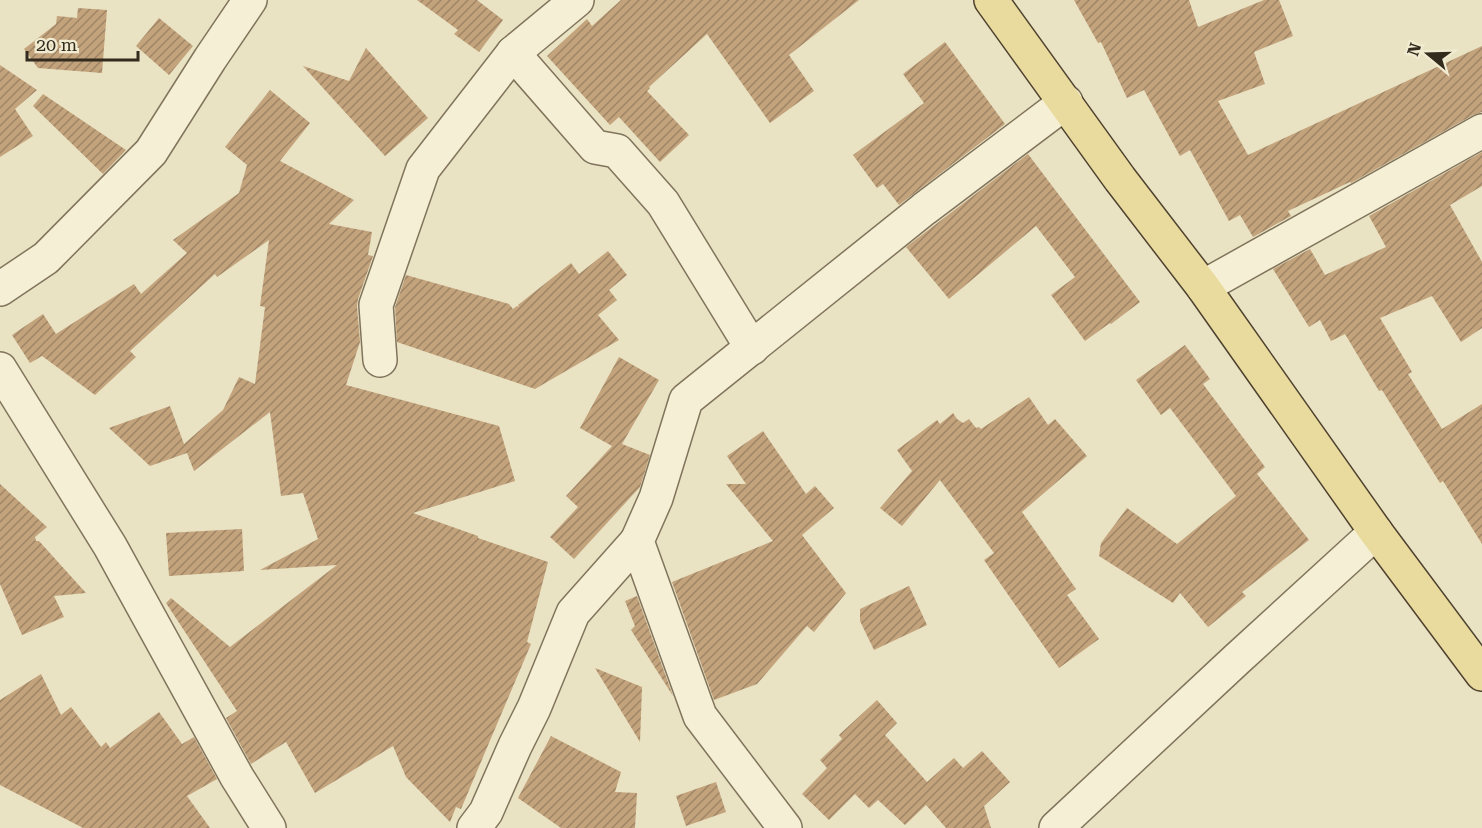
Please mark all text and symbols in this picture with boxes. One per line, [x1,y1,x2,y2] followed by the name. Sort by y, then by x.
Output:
[27,24,138,62] scale bar
[1398,24,1458,84] north arrow
[36,34,77,55] text: 20 m
[1403,40,1425,58] text: N

